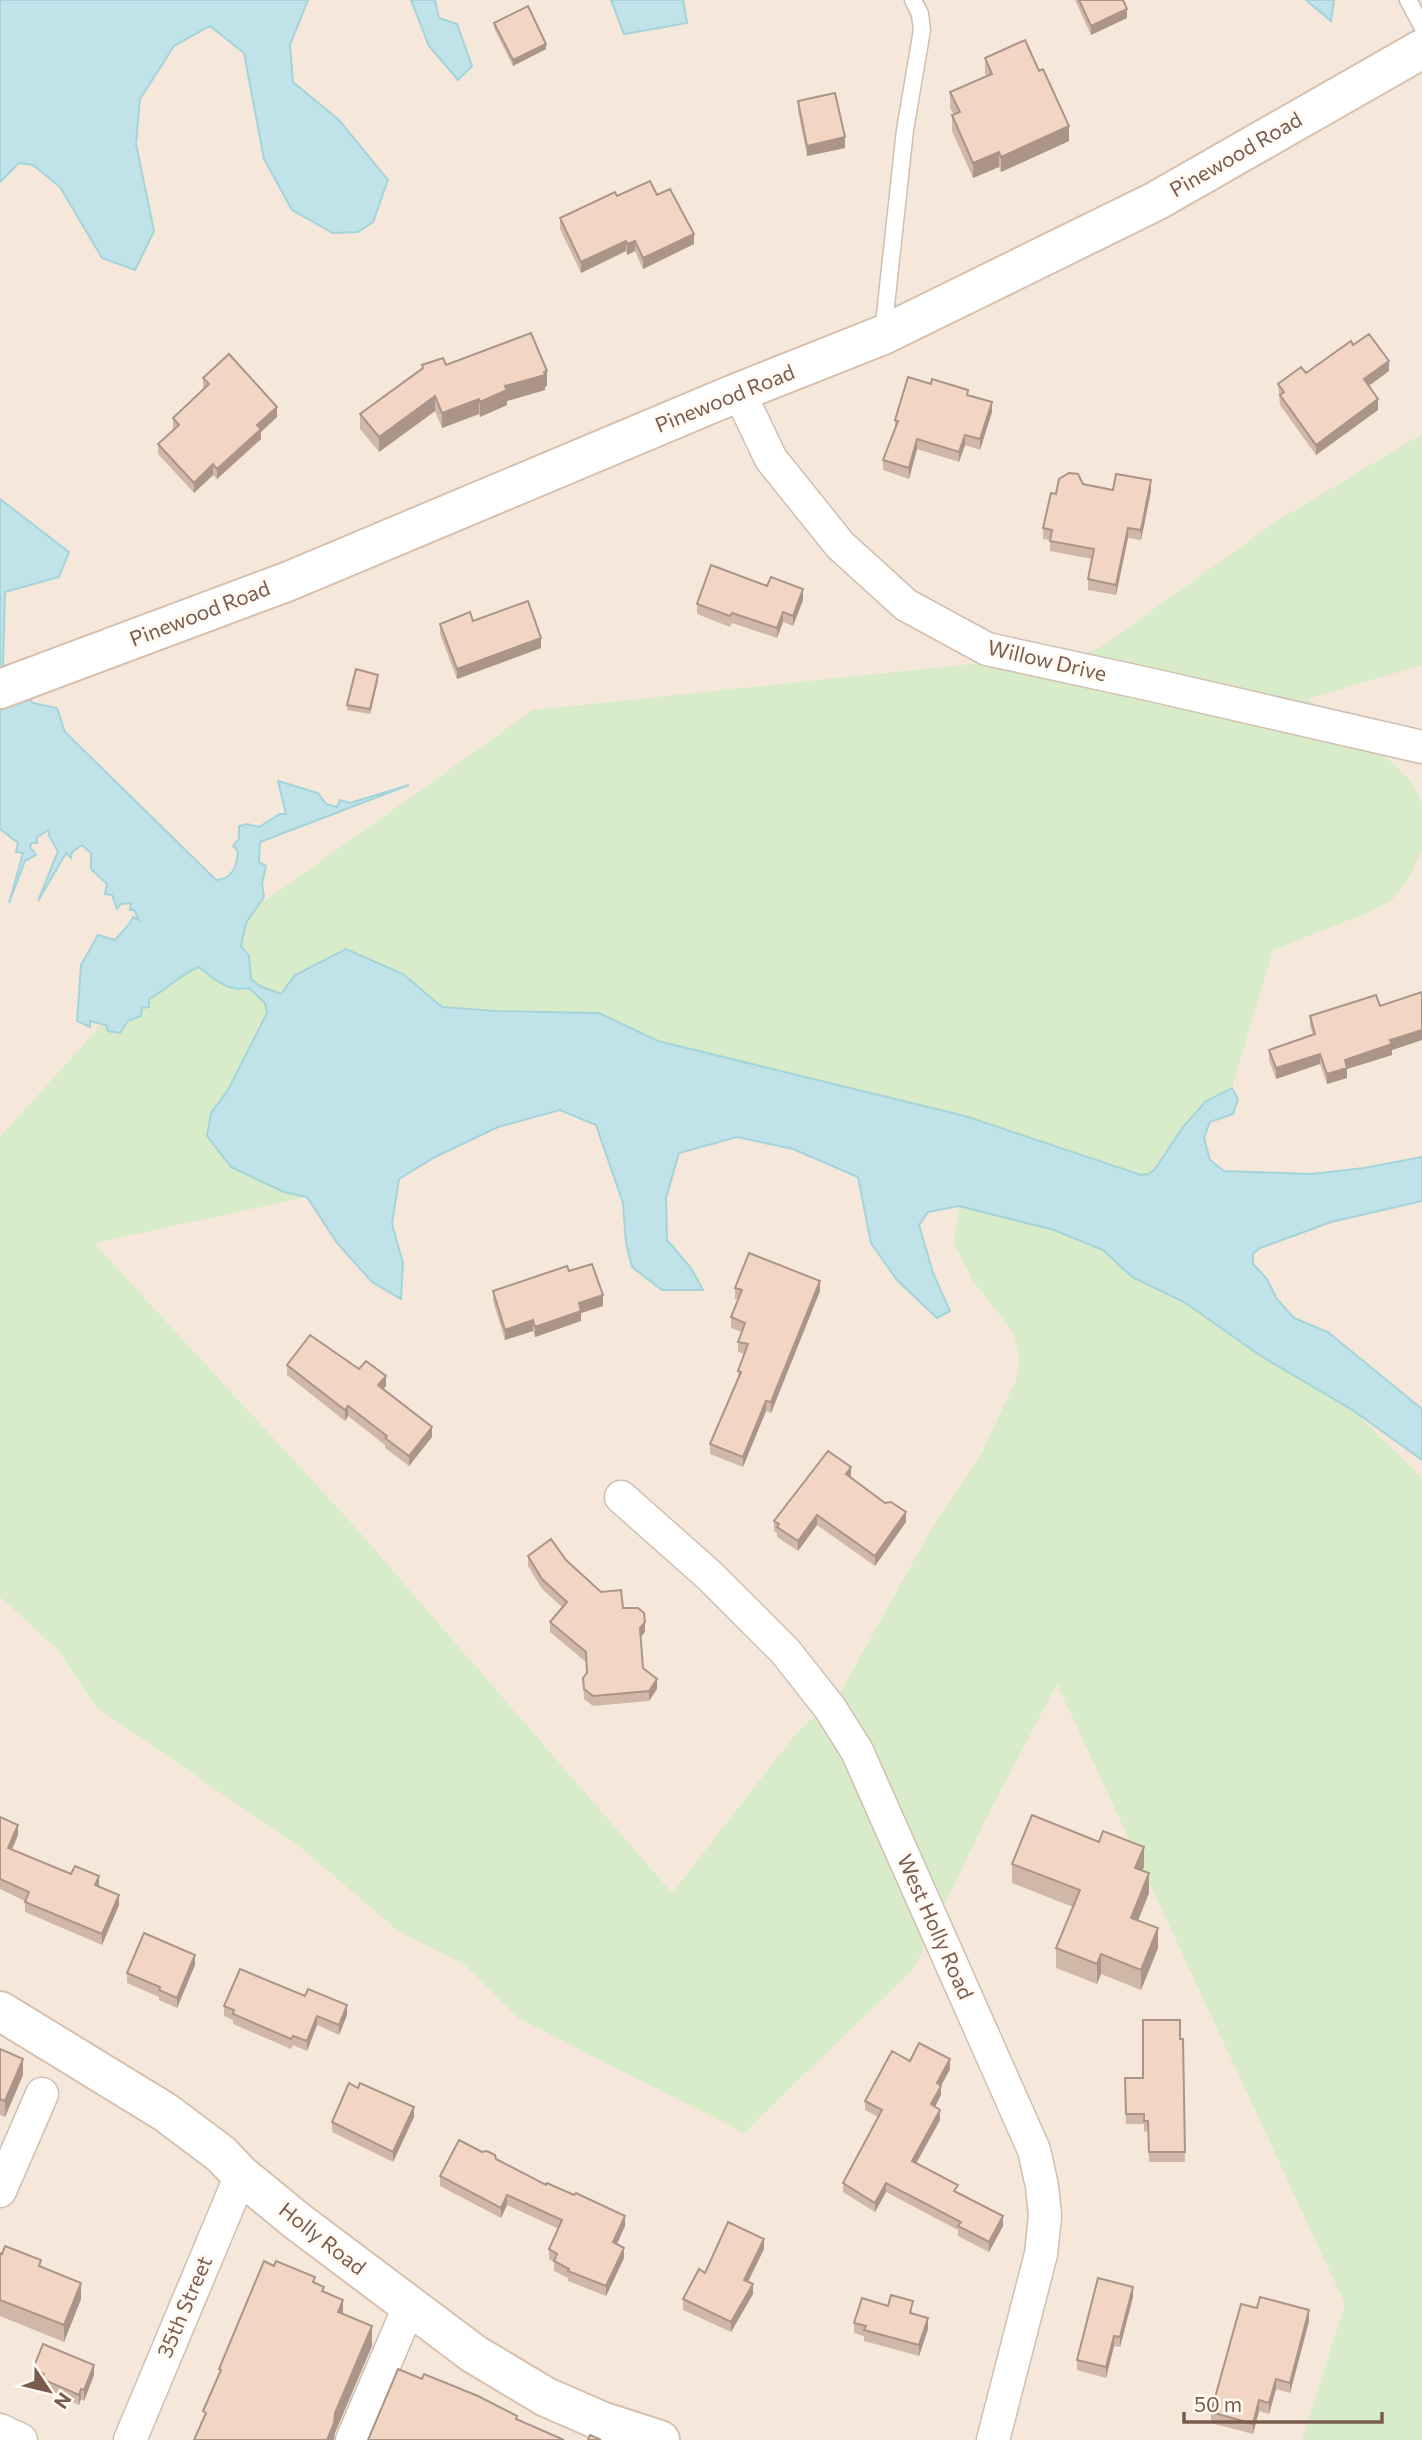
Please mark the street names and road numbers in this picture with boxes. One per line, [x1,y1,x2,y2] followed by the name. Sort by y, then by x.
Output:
[1165,106,1306,202] street label: Pinewood Road
[651,358,798,437] street label: Pinewood Road
[126,574,273,651] street label: Pinewood Road
[985,634,1109,685] street label: Willow Drive
[893,1850,980,2003] street label: West Holly Road
[275,2196,371,2279] street label: Holly Road
[151,2252,216,2361] street label: 35th Street

